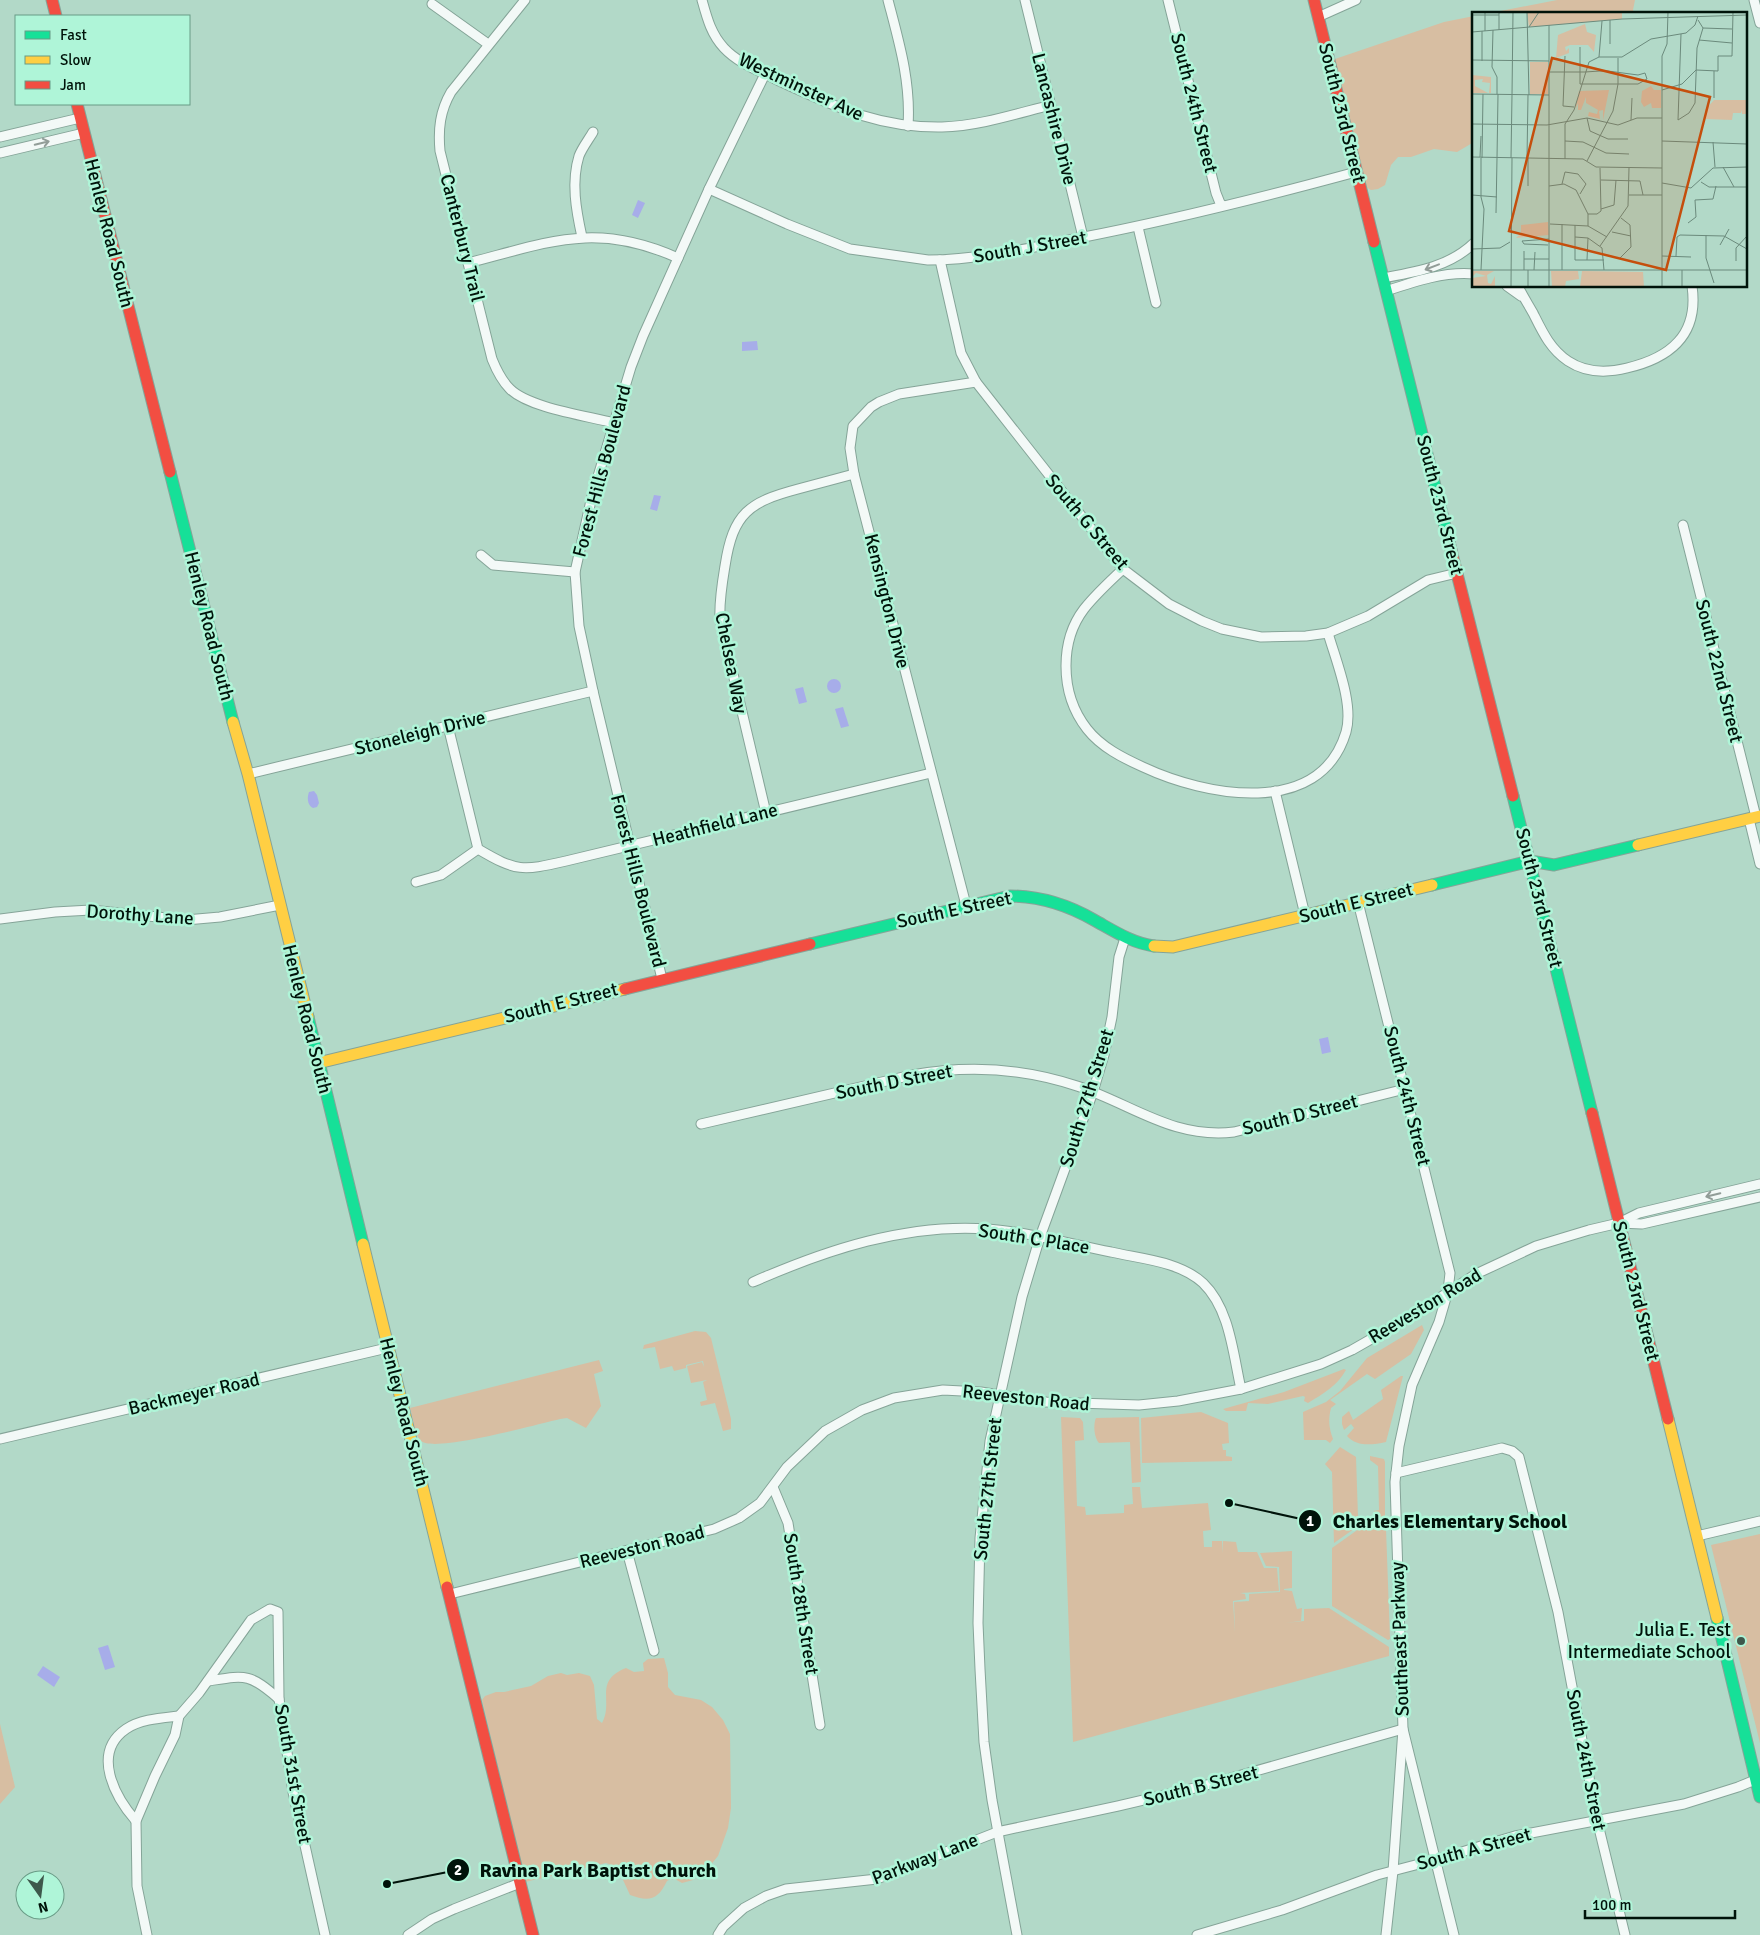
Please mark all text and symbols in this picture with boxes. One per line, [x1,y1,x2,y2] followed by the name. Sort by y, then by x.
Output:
[1472,12,1748,288] inset map
[15,15,190,105] legend
[60,26,87,44] text: Fast
[1165,31,1223,176] street label: South 24th Street
[1313,41,1371,186] street label: South 23rd Street
[735,48,867,126] street label: Westminster Ave
[60,51,91,69] text: Slow
[1026,51,1082,187] street label: Lancashire Drive
[60,76,86,94] text: Jam
[33,138,49,147] one-way arrow
[79,156,139,310] street label: Henley Road South
[435,172,489,304] street label: Canterbury Trail
[972,225,1089,269] street label: South J Street
[1425,263,1441,272] one-way arrow
[567,382,637,560] street label: Forest Hills Boulevard
[1411,433,1469,578] street label: South 23rd Street
[1040,469,1134,575] street label: South G Street
[859,531,915,671] street label: Kensington Drive
[179,549,239,703] street label: Henley Road South
[1690,597,1748,745] street label: South 22nd Street
[709,611,753,716] street label: Chelsea Way
[352,705,488,761] street label: Stoneleigh Drive
[605,792,671,970] street label: Forest Hills Boulevard
[650,798,780,852] street label: Heathfield Lane
[1510,826,1568,971] street label: South 23rd Street
[1297,877,1416,929] street label: South E Street
[895,886,1014,934] street label: South E Street
[86,899,194,931] street label: Dorothy Lane
[277,942,337,1096] street label: Henley Road South
[502,977,621,1029] street label: South E Street
[1378,1024,1436,1169] street label: South 24th Street
[1055,1026,1120,1170] street label: South 27th Street
[834,1059,955,1105] street label: South D Street
[1240,1089,1360,1141] street label: South D Street
[1705,1191,1721,1200] one-way arrow
[977,1218,1091,1260] street label: South C Place
[1607,1219,1665,1364] street label: South 23rd Street
[1364,1263,1486,1349] street label: Reeveston Road
[374,1335,434,1489] street label: Henley Road South
[126,1367,262,1421] street label: Backmeyer Road
[961,1379,1091,1417] street label: Reeveston Road
[969,1416,1007,1561] street label: South 27th Street
[1298,1504,1577,1539] callout: Charles Elementary School
[1333,1509,1567,1534] text: Charles Elementary School
[1306,1512,1314,1530] text: 1
[577,1520,707,1574] street label: Reeveston Road
[778,1531,824,1677] street label: South 28th Street
[1385,1561,1415,1717] street label: Southeast Parkway
[1567,1618,1731,1664] place label: Julia E. Test Intermediate School
[1735,1635,1747,1647] marker: Julia E. Test Intermediate School
[1561,1687,1612,1833] street label: South 24th Street
[269,1702,317,1846] street label: South 31st Street
[1141,1760,1261,1812] street label: South B Street
[1414,1822,1534,1876] street label: South A Street
[869,1828,981,1890] street label: Parkway Lane
[445,1853,727,1888] callout: Ravina Park Baptist Church
[480,1858,717,1883] text: Ravina Park Baptist Church
[454,1861,462,1879] text: 2
[15,1870,65,1920] north arrow
[1585,1888,1735,1920] scale bar
[1592,1896,1632,1914] text: 100 m
[36,1898,50,1917] text: N

